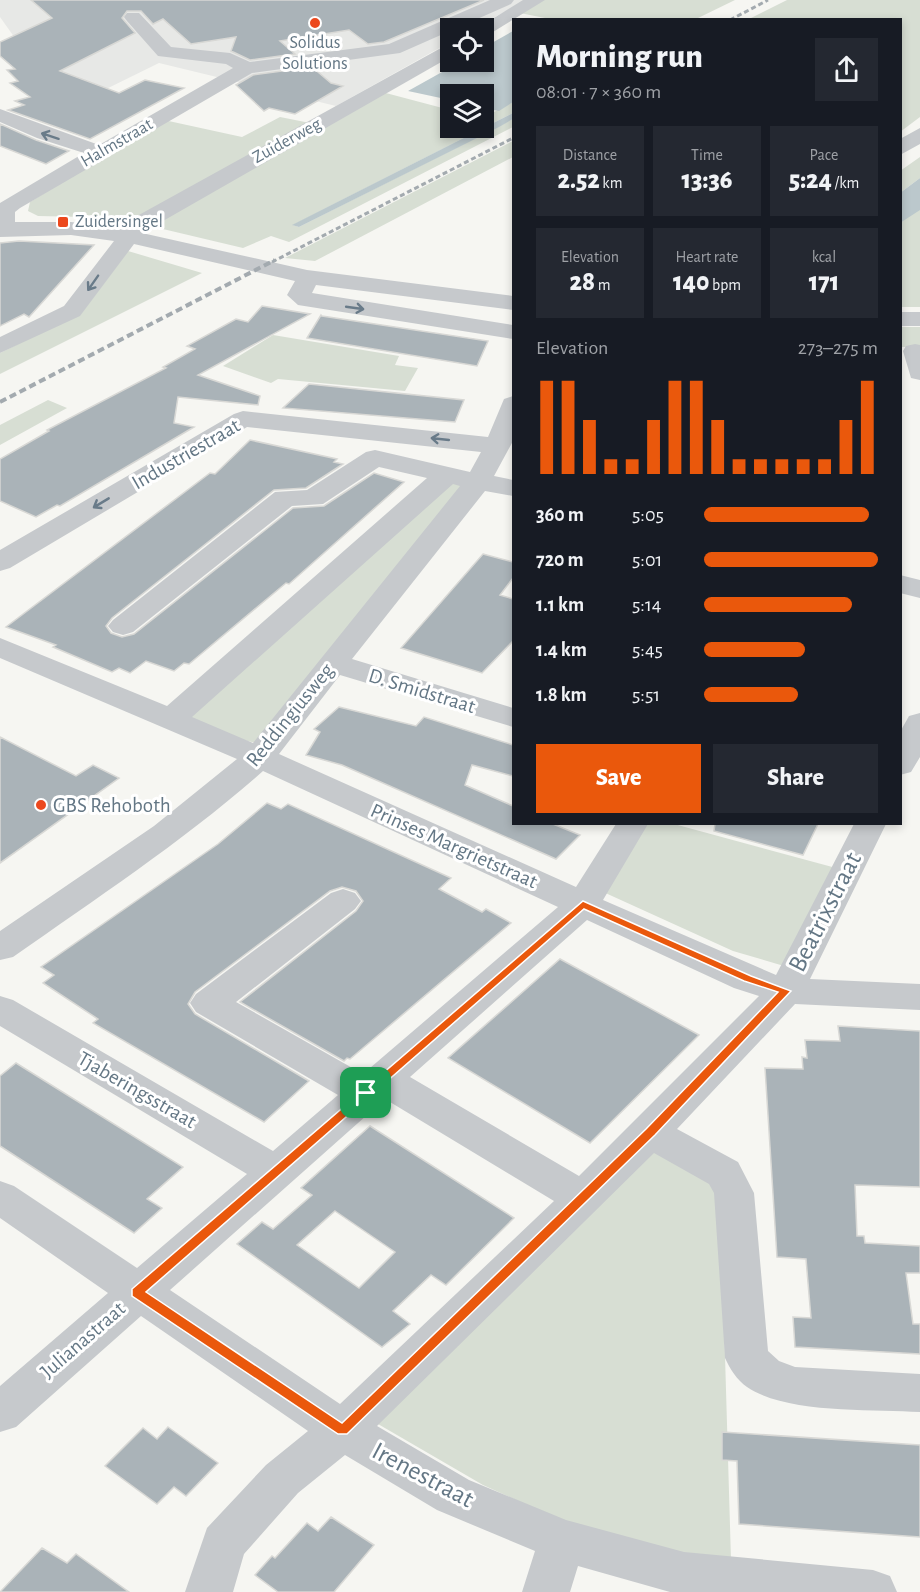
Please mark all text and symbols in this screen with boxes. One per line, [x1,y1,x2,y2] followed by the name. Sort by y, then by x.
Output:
[308,16,322,30] marker: Solidus Solutions
[440,18,494,138] map controls
[440,18,494,72] button: locate
[282,34,348,73] place label: Solidus Solutions
[815,38,878,101] button: share
[536,41,703,74] text: Morning run
[536,82,661,102] text: 08:01 · 7 × 360 m
[440,84,494,138] button: layers
[78,115,156,171] street label: Halmstraat
[250,115,324,167] street label: Zuiderweg
[41,129,59,140] one-way arrow
[563,147,617,163] text: Distance
[691,147,723,163] text: Time
[810,147,838,163] text: Pace
[558,167,600,193] text: 2.52
[681,167,733,193] text: 13:36
[789,167,832,193] text: 5:24
[600,175,622,191] text: km
[832,175,859,191] text: /km
[75,213,163,231] place label: Zuidersingel
[56,215,70,229] marker: Zuidersingel
[561,249,619,265] text: Elevation
[676,249,738,265] text: Heart rate
[812,249,836,265] text: kcal
[570,269,595,295] text: 28
[673,269,709,295] text: 140
[809,269,839,295] text: 171
[87,274,99,291] one-way arrow
[595,277,610,293] text: m
[709,277,741,293] text: bpm
[345,303,364,314] one-way arrow
[536,338,608,358] text: Elevation
[798,338,878,358] text: 273–275 m
[128,415,244,493] street label: Industriestraat
[430,433,450,444] one-way arrow
[93,497,110,509] one-way arrow
[536,505,584,525] text: 360 m
[632,505,664,525] text: 5:05
[536,550,584,570] text: 720 m
[632,550,662,570] text: 5:01
[536,595,584,615] text: 1.1 km
[632,595,661,615] text: 5:14
[536,640,587,660] text: 1.4 km
[632,640,663,660] text: 5:45
[242,659,338,770] street label: Reddingiusweg
[366,665,478,717] street label: D. Smidstraat
[536,685,587,705] text: 1.8 km
[632,685,660,705] text: 5:51
[536,744,701,813] button: Save
[713,744,878,813] button: Share
[53,795,171,816] place label: GBS Rehoboth
[34,798,48,812] marker: GBS Rehoboth
[367,800,541,892] street label: Prinses Margrietstraat
[784,848,866,976] street label: Beatrixstraat
[74,1048,200,1132] street label: Tjaberingsstraat
[340,1067,391,1118] pin
[349,1076,382,1109] icon: arrive
[37,1298,130,1382] street label: Julianastraat
[368,1438,478,1512] street label: Irenestraat

